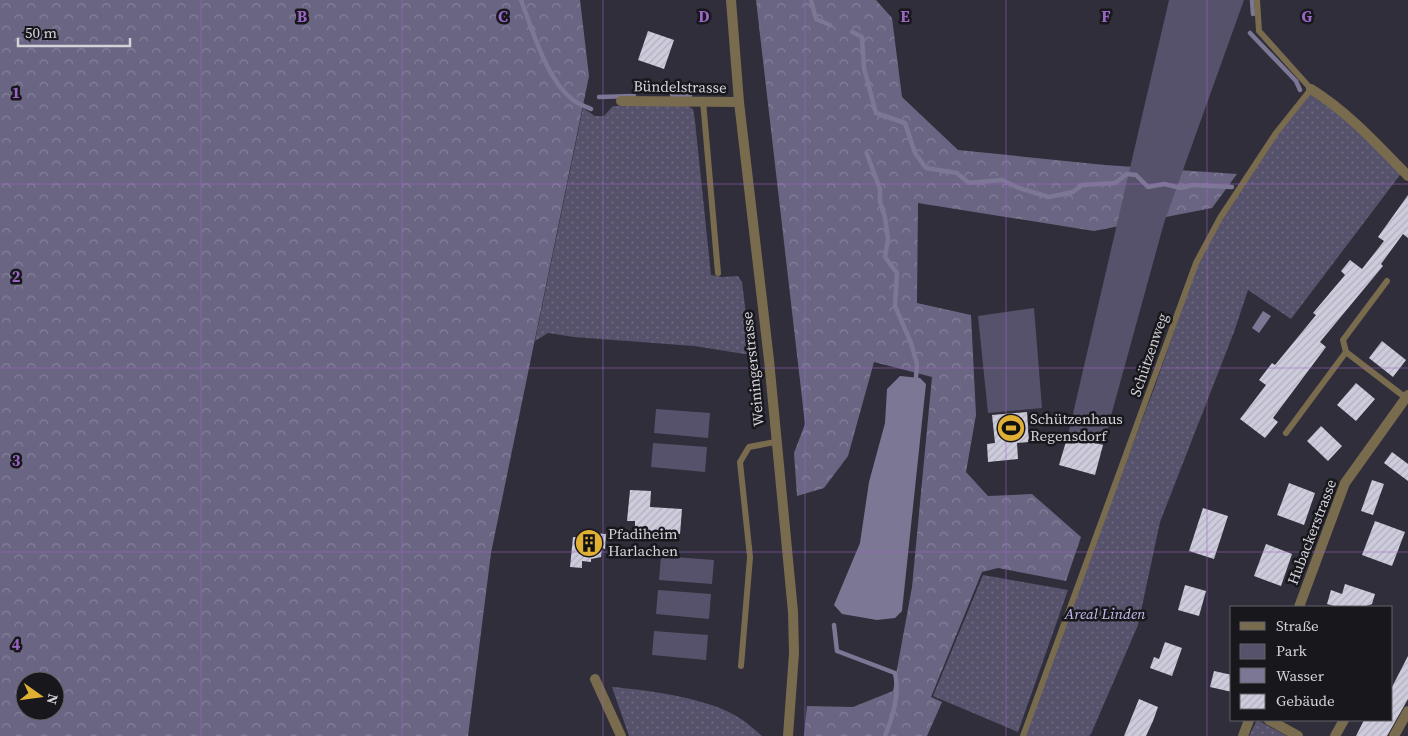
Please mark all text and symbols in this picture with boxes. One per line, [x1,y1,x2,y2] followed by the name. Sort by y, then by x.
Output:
[297,5,308,27] text: B
[498,5,508,27] text: C
[698,5,710,27] text: D
[900,5,910,27] text: E
[1101,5,1111,27] text: F
[1302,5,1313,27] text: G
[18,15,130,47] scale bar
[25,22,57,43] text: 50 m
[633,75,727,98] street label: Bündelstrasse
[12,81,20,103] text: 1
[12,265,21,287] text: 2
[736,310,769,428] street label: Weiningerstrasse
[1124,310,1173,399] street label: Schützenweg
[1030,408,1123,446] place label: Schützenhaus Regensdorf
[996,413,1026,443] sports icon: Schützenhaus Regensdorf
[12,449,21,471] text: 3
[1282,476,1341,588] street label: Hubackerstrasse
[608,523,678,561] place label: Pfadiheim Harlachen
[574,528,604,558] building icon: Pfadiheim Harlachen
[1064,603,1146,624] park label: Areal Linden
[1230,606,1393,721] legend
[1276,615,1319,636] text: Straße
[12,633,21,655] text: 4
[1276,640,1308,661] text: Park
[1276,665,1325,686] text: Wasser
[15,671,65,721] north arrow
[1276,690,1335,711] text: Gebäude
[42,692,64,707] text: N

